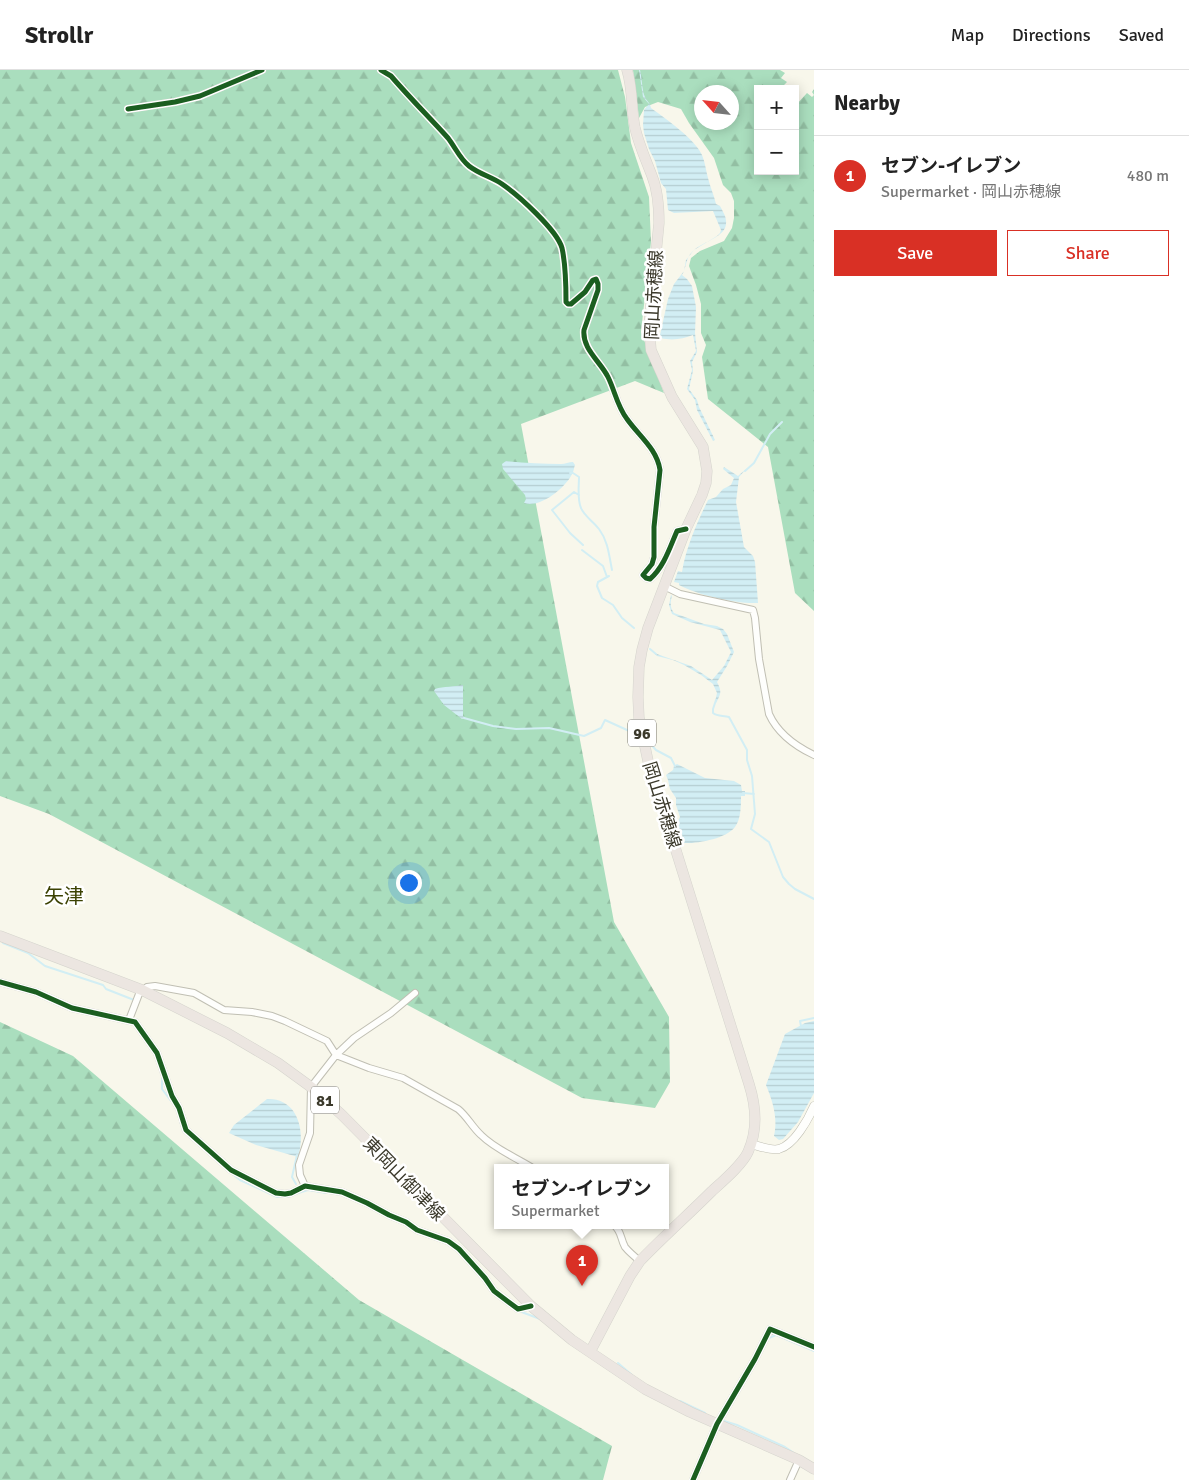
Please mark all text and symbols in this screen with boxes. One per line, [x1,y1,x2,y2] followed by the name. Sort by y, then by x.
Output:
[25,20,93,50] text: Strollr
[951,24,984,46] text: Map
[1012,24,1091,46] text: Directions
[1119,24,1164,46] text: Saved
[694,85,739,130] north arrow
[754,85,799,175] map controls
[754,85,799,130] button: +
[834,90,900,116] text: Nearby
[754,130,799,175] button: −
[881,154,1021,178] text: セブン-イレブン
[846,166,854,186] text: 1
[1127,166,1169,186] text: 480 m
[881,182,1061,202] text: Supermarket · 岡山赤穂線
[834,230,997,276] button: Save
[1007,230,1169,276] button: Share
[641,249,667,341] street label: 岡山赤穂線
[628,720,656,746] road number: 96
[638,759,686,851] street label: 岡山赤穂線
[396,870,422,896] your location
[44,884,84,909] district label: 矢津
[311,1086,339,1114] road number: 81
[359,1133,449,1225] street label: 東岡山御津線
[494,1164,669,1229] popup
[511,1177,652,1201] text: セブン-イレブン
[511,1201,600,1221] text: Supermarket
[566,1245,598,1286] pin: 1

